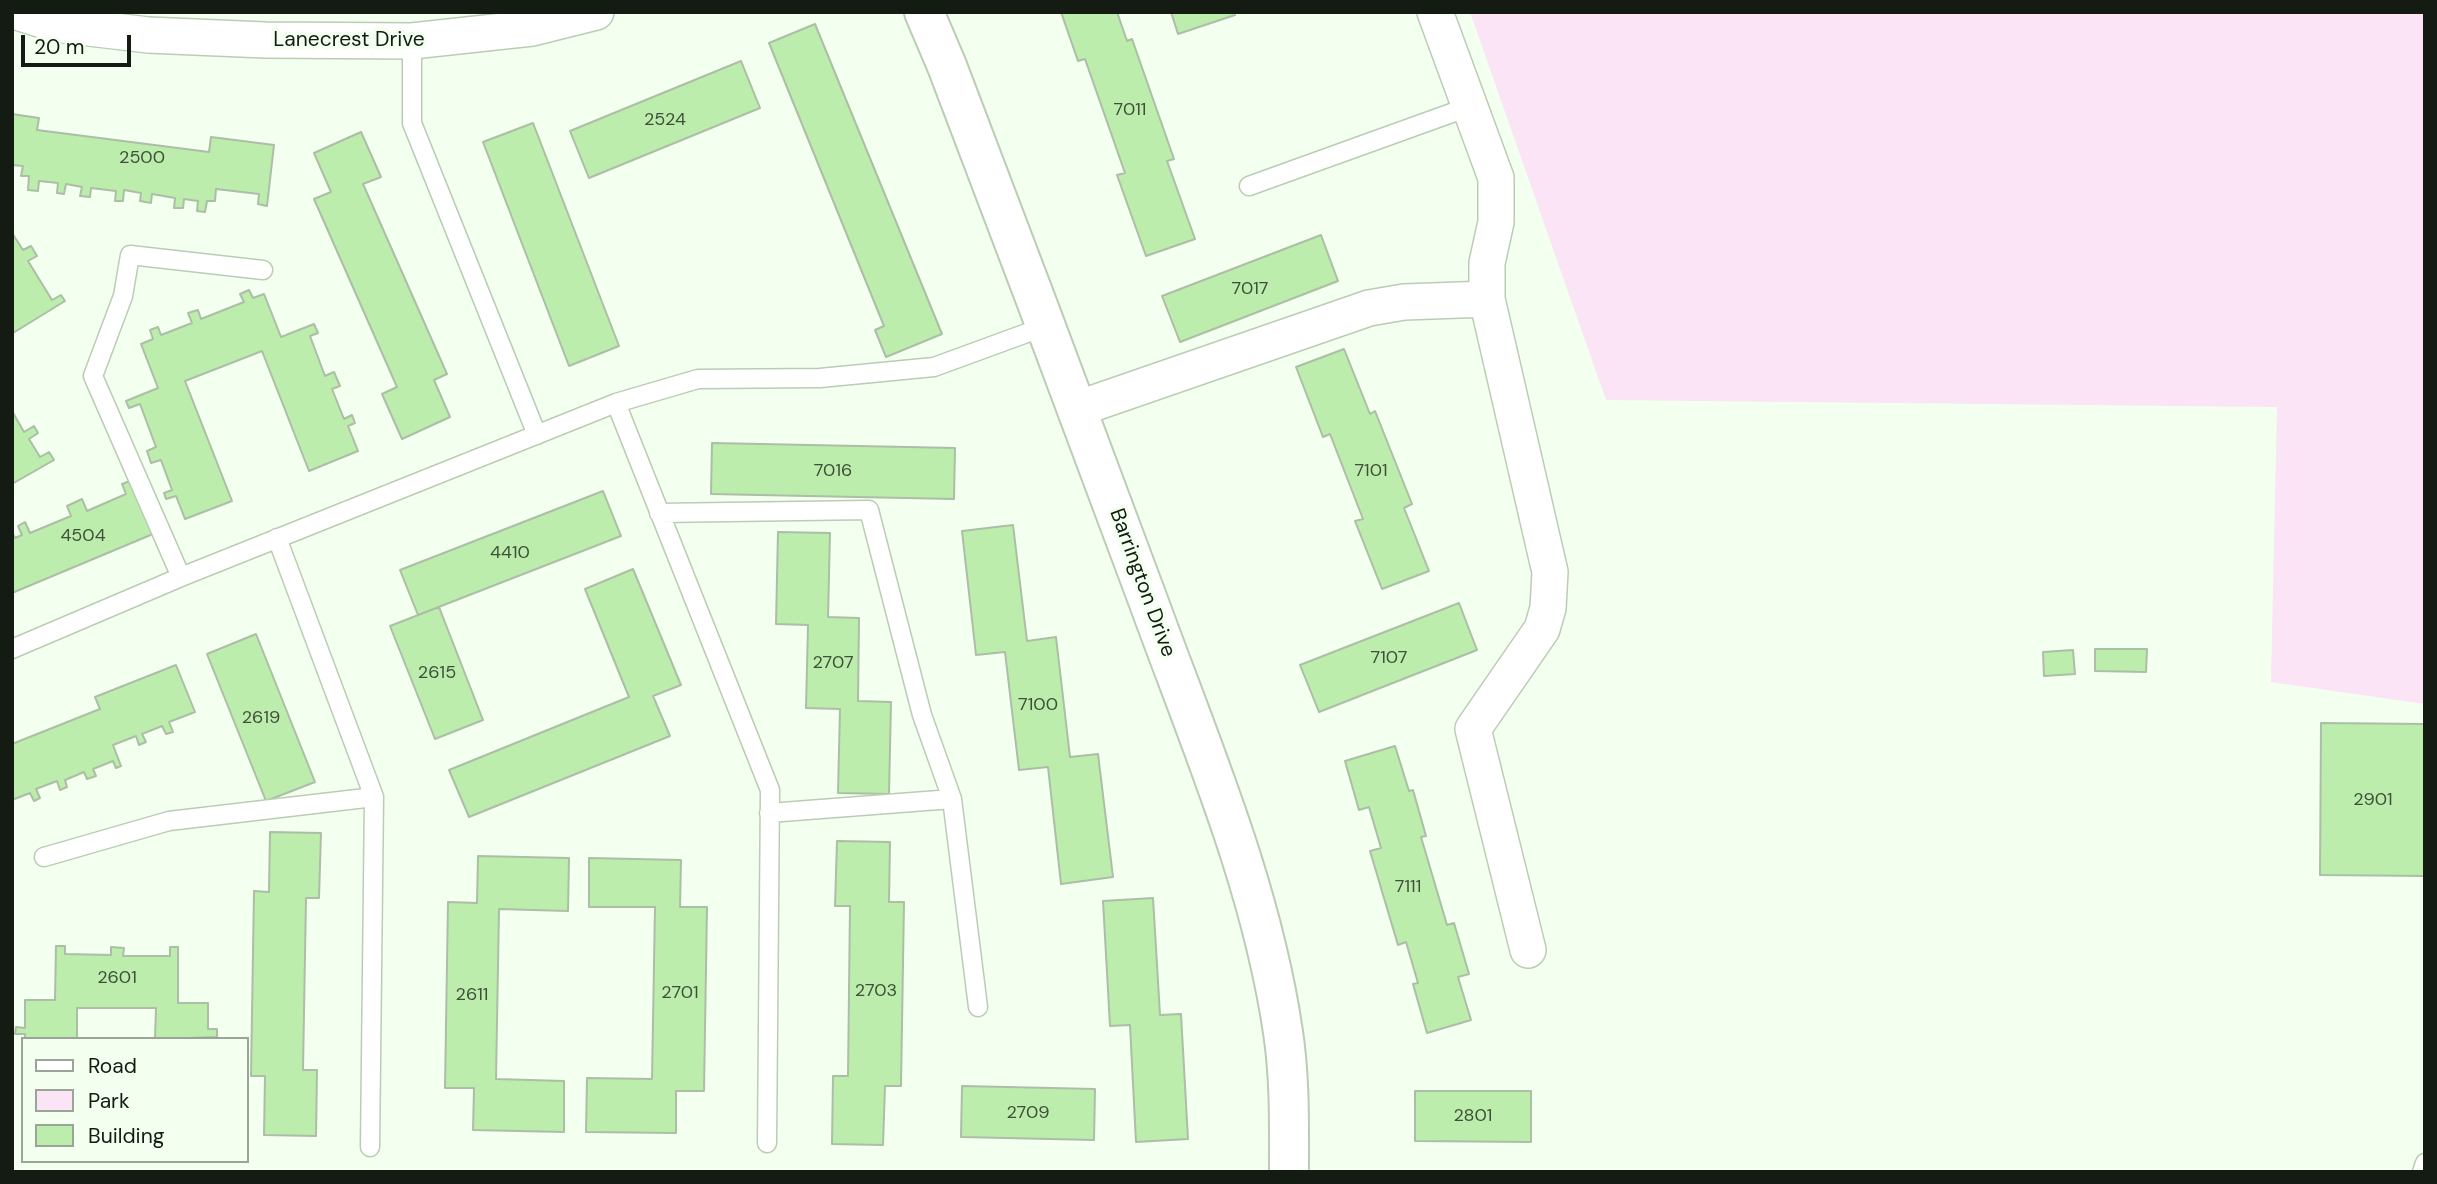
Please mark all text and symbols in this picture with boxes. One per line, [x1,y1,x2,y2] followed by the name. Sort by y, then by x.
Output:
[24,21,135,65] scale bar
[273,27,425,53] street label: Lanecrest Drive
[34,33,85,61] text: 20 m
[1114,99,1146,121] house number: 7011
[644,109,686,131] house number: 2524
[119,147,165,169] house number: 2500
[1232,278,1268,300] house number: 7017
[814,460,852,482] house number: 7016
[1354,460,1388,482] house number: 7101
[1103,505,1181,661] street label: Barrington Drive
[60,525,106,547] house number: 4504
[490,542,530,564] house number: 4410
[1371,647,1407,669] house number: 7107
[812,652,854,674] house number: 2707
[418,662,456,684] house number: 2615
[1018,694,1058,716] house number: 7100
[242,707,280,729] house number: 2619
[2353,789,2393,811] house number: 2901
[1395,876,1421,898] house number: 7111
[97,967,137,989] house number: 2601
[855,980,897,1002] house number: 2703
[661,982,699,1004] house number: 2701
[456,984,488,1006] house number: 2611
[21,1037,248,1163] legend
[88,1052,137,1080] text: Road
[88,1087,129,1115] text: Park
[1006,1102,1050,1124] house number: 2709
[1454,1105,1492,1127] house number: 2801
[88,1122,164,1150] text: Building

